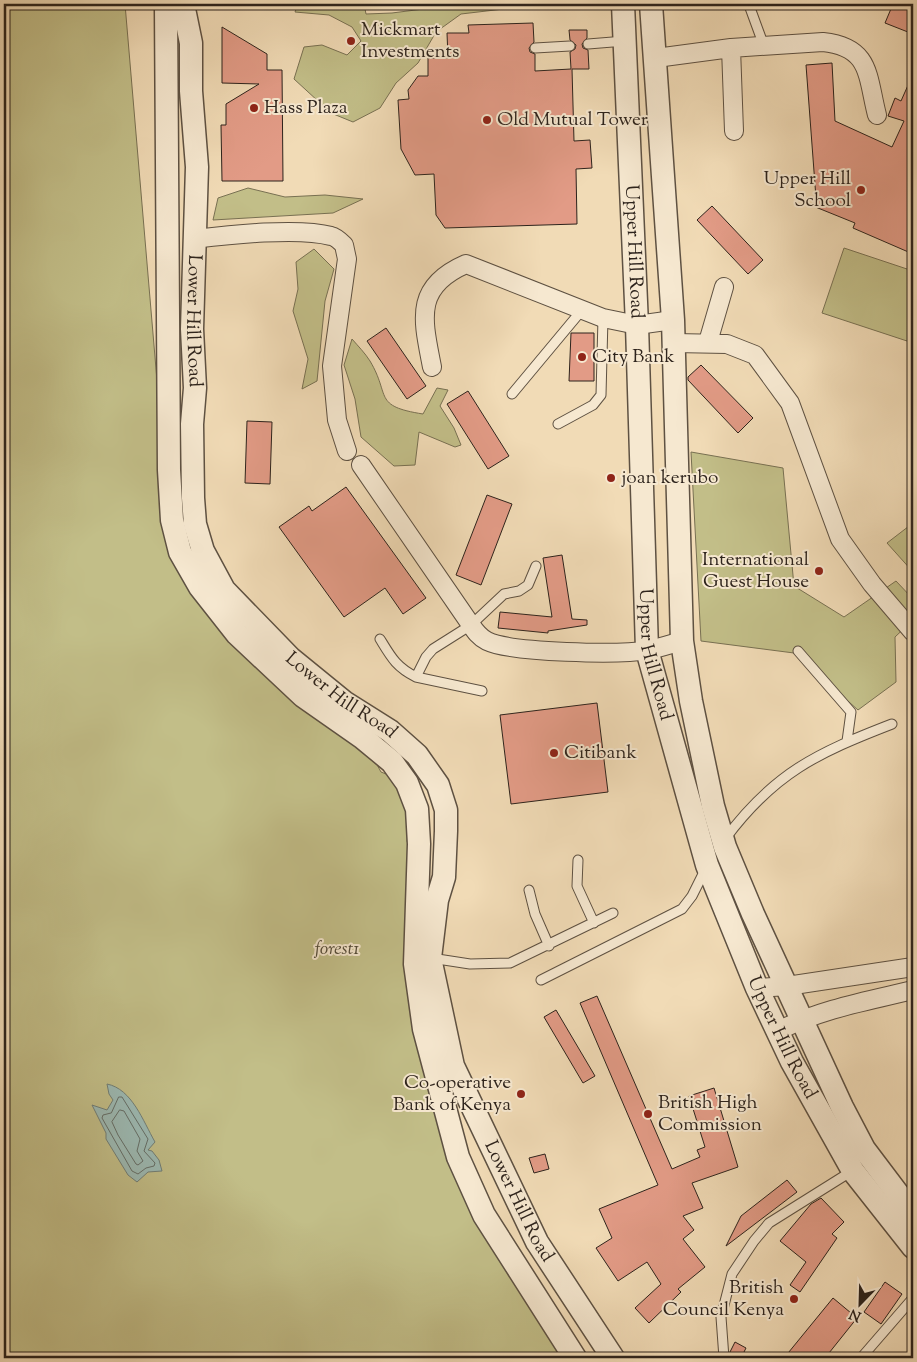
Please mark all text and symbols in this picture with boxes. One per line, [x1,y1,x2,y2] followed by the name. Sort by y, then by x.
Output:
[361,17,460,66] place label: Mickmart Investments
[345,35,357,47] marker: Mickmart Investments
[264,95,348,122] place label: Hass Plaza
[248,102,260,114] marker: Hass Plaza
[497,107,648,134] place label: Old Mutual Tower
[481,114,493,126] marker: Old Mutual Tower
[764,166,851,215] place label: Upper Hill School
[617,184,650,320] street label: Upper Hill Road
[855,184,867,196] marker: Upper Hill School
[178,254,208,388] street label: Lower Hill Road
[592,344,675,371] place label: City Bank
[576,351,588,363] marker: City Bank
[621,465,718,492] place label: joan kerubo
[605,472,617,484] marker: joan kerubo
[702,547,809,596] place label: International Guest House
[813,565,825,577] marker: International Guest House
[632,588,680,724] street label: Upper Hill Road
[279,646,403,745] street label: Lower Hill Road
[564,740,637,767] place label: Citibank
[548,747,560,759] marker: Citibank
[314,936,359,963] park label: forest1
[740,972,824,1104] street label: Upper Hill Road
[393,1070,511,1119] place label: Co-operative Bank of Kenya
[515,1088,527,1100] marker: Co-operative Bank of Kenya
[658,1090,762,1139] place label: British High Commission
[642,1108,654,1120] marker: British High Commission
[477,1136,560,1268] street label: Lower Hill Road
[663,1275,784,1324] place label: British Council Kenya
[834,1280,884,1330] north arrow
[788,1293,800,1305] marker: British Council Kenya
[847,1303,865,1326] text: N

